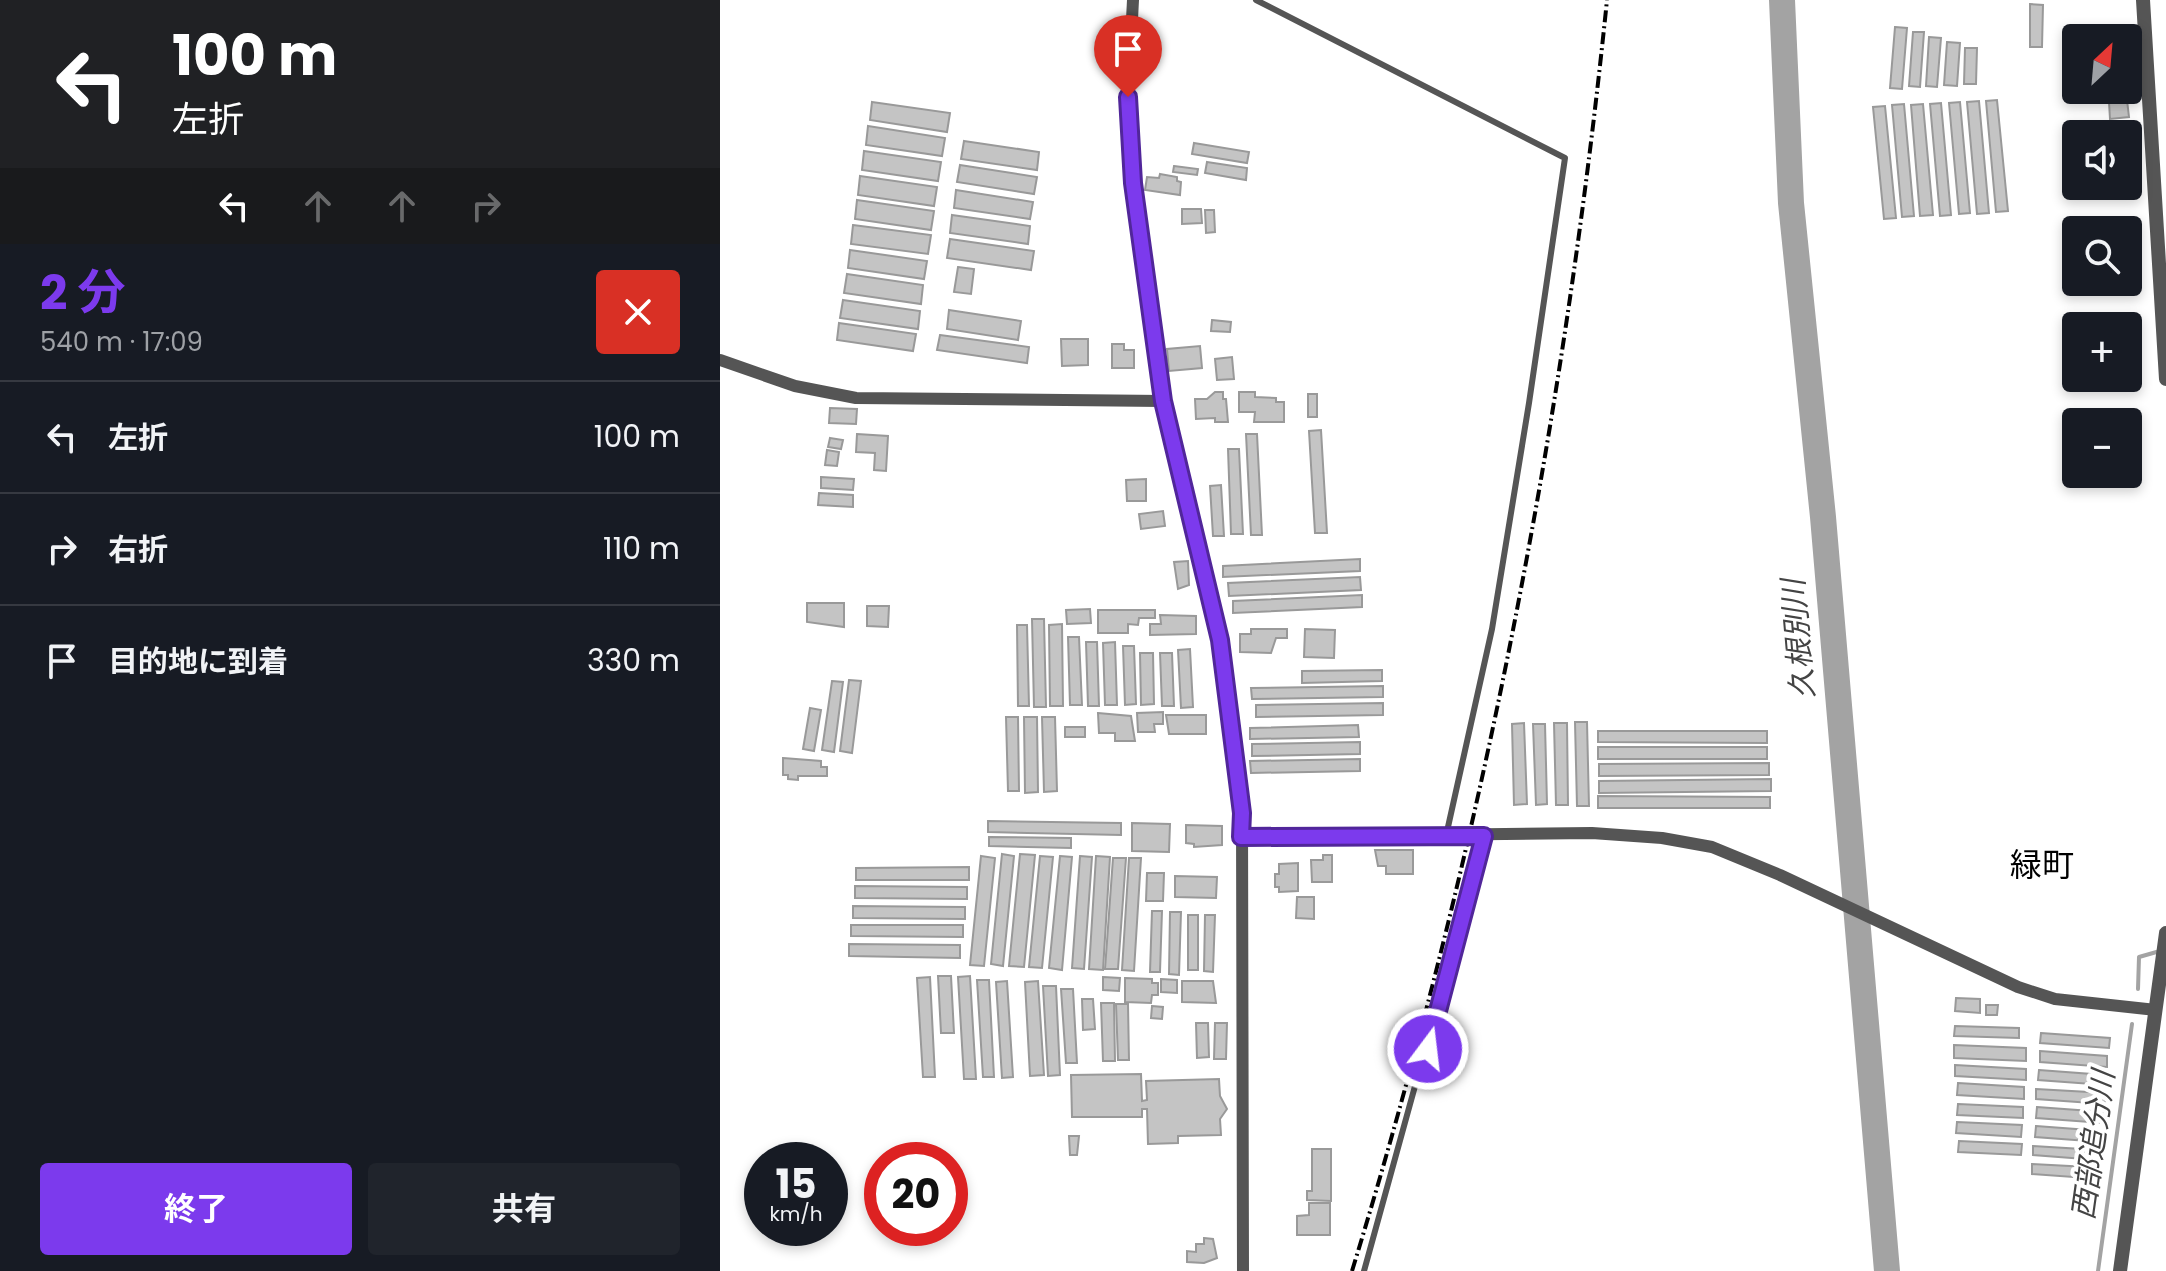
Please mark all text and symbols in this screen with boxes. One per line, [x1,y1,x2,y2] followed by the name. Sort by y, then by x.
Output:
[1094,15,1162,97] pin
[172,16,337,95] text: 100 m
[2062,24,2142,104] north arrow
[2062,24,2142,488] map controls
[1106,27,1150,71] icon: arrive
[40,32,144,136] icon: left
[172,94,244,145] text: 左折
[2062,120,2142,200] button: sound
[212,184,256,228] icon: left
[296,184,340,228] icon: ahead
[380,184,424,228] icon: ahead
[464,184,508,228] icon: right
[2062,216,2142,296] button: search
[40,259,126,326] text: 2 分
[596,270,680,354] button: close
[2062,312,2142,392] button: +
[40,324,203,360] text: 540 m · 17:09
[2062,408,2142,488] button: −
[40,415,84,459] icon: left
[594,415,680,458] text: 100 m
[108,416,168,459] text: 左折
[40,527,84,571] icon: right
[603,527,680,570] text: 110 m
[108,528,168,571] text: 右折
[1771,574,1825,701] water label: 久根別川
[40,639,84,683] icon: arrive
[587,639,680,682] text: 330 m
[108,640,288,683] text: 目的地に到着
[2010,842,2074,887] district label: 緑町
[1386,1007,1470,1091] position arrow
[2061,1065,2125,1222] water label: 西部追分川
[864,1142,968,1246] speed limit sign: 20
[775,1156,817,1212] text: 15
[40,1163,352,1255] button: 終了
[368,1163,680,1255] button: 共有
[769,1200,823,1228] text: km/h

